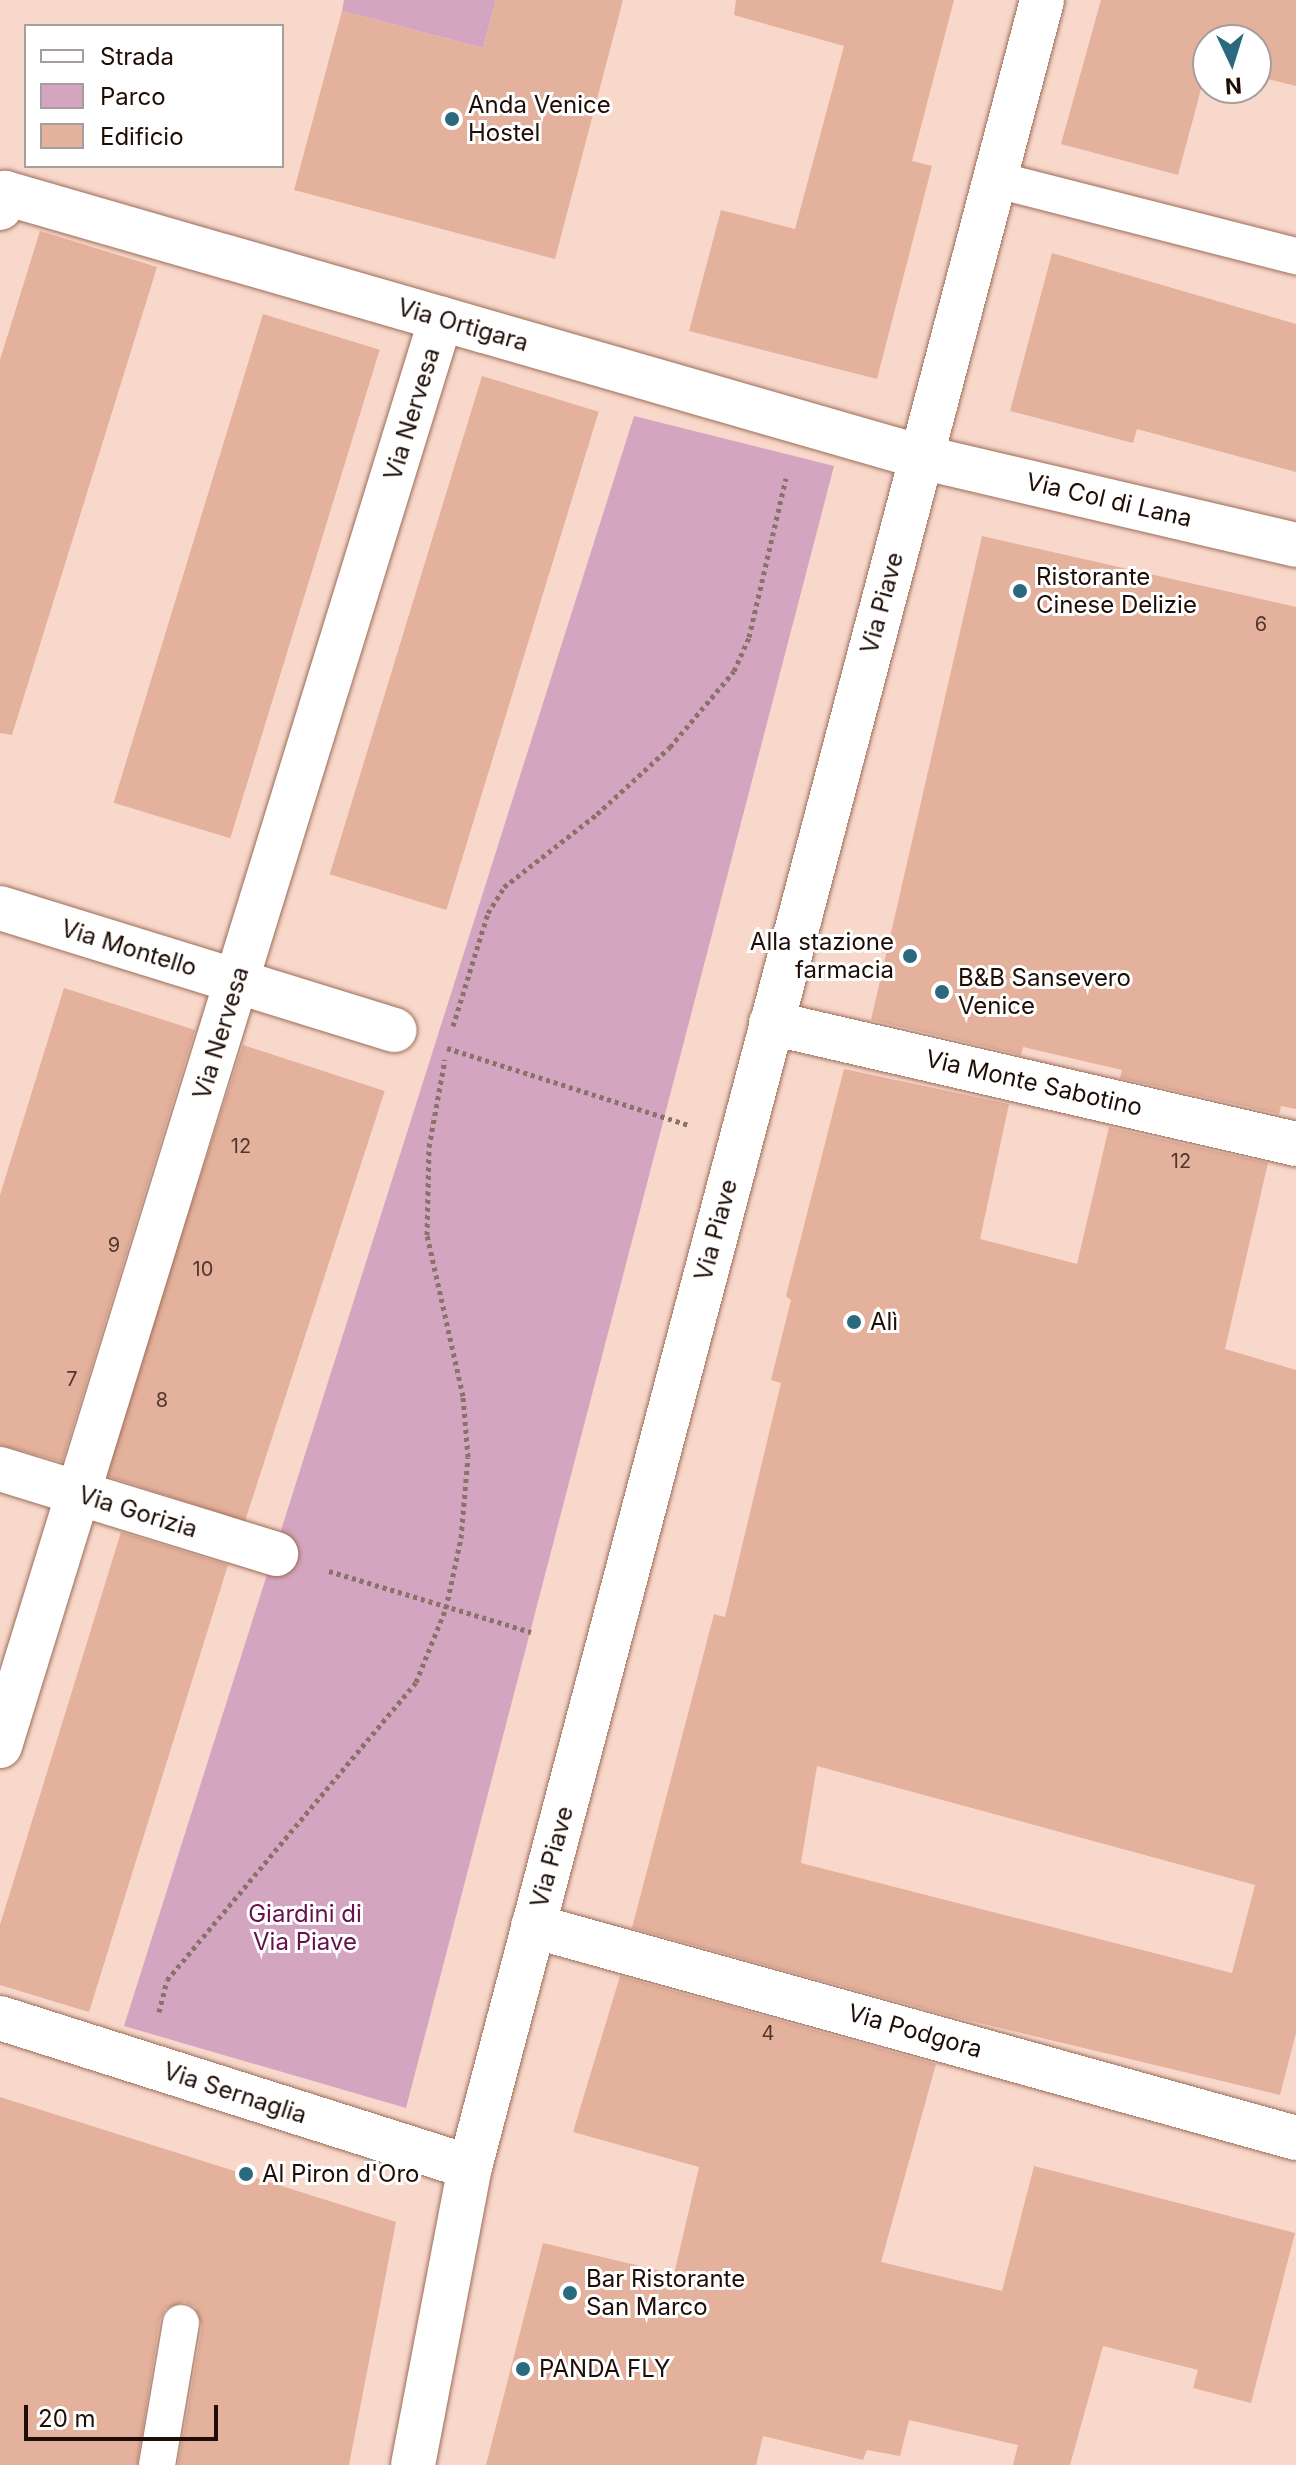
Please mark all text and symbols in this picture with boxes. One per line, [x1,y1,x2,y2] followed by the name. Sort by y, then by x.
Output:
[24,24,284,168] legend
[1192,24,1272,104] north arrow
[100,42,174,71] text: Strada
[1224,72,1243,100] text: N
[100,82,166,111] text: Parco
[468,91,611,147] place label: Anda Venice Hostel
[443,110,461,128] marker: Anda Venice Hostel
[100,122,184,151] text: Edificio
[394,293,532,357] street label: Via Ortigara
[378,344,446,484] street label: Via Nervesa
[1023,467,1195,533] street label: Via Col di Lana
[855,549,909,657] street label: Via Piave
[1036,563,1197,619] place label: Ristorante Cinese Delizie
[1011,582,1029,600] marker: Ristorante Cinese Delizie
[1255,612,1267,636] house number: 6
[58,914,200,982] street label: Via Montello
[750,928,894,984] place label: Alla stazione farmacia
[901,947,919,965] marker: Alla stazione farmacia
[187,963,255,1103] street label: Via Nervesa
[958,964,1131,1020] place label: B&B Sansevero Venice
[933,983,951,1001] marker: B&B Sansevero Venice
[923,1044,1145,1122] street label: Via Monte Sabotino
[231,1134,251,1158] house number: 12
[1171,1149,1191,1173] house number: 12
[689,1176,743,1284] street label: Via Piave
[108,1233,120,1257] house number: 9
[193,1257,213,1281] house number: 10
[870,1308,898,1336] place label: Alì
[845,1313,863,1331] marker: Alì
[66,1367,78,1391] house number: 7
[156,1388,168,1412] house number: 8
[75,1480,201,1544] street label: Via Gorizia
[525,1803,579,1911] street label: Via Piave
[248,1900,362,1956] park label: Giardini di Via Piave
[844,1998,986,2064] street label: Via Podgora
[762,2021,774,2045] house number: 4
[160,2056,310,2130] street label: Via Sernaglia
[262,2160,419,2188] place label: Al Piron d'Oro
[237,2165,255,2183] marker: Al Piron d'Oro
[586,2265,745,2321] place label: Bar Ristorante San Marco
[561,2284,579,2302] marker: Bar Ristorante San Marco
[539,2355,670,2383] place label: PANDA FLY
[514,2360,532,2378] marker: PANDA FLY
[28,2389,222,2439] scale bar
[38,2404,96,2433] text: 20 m

